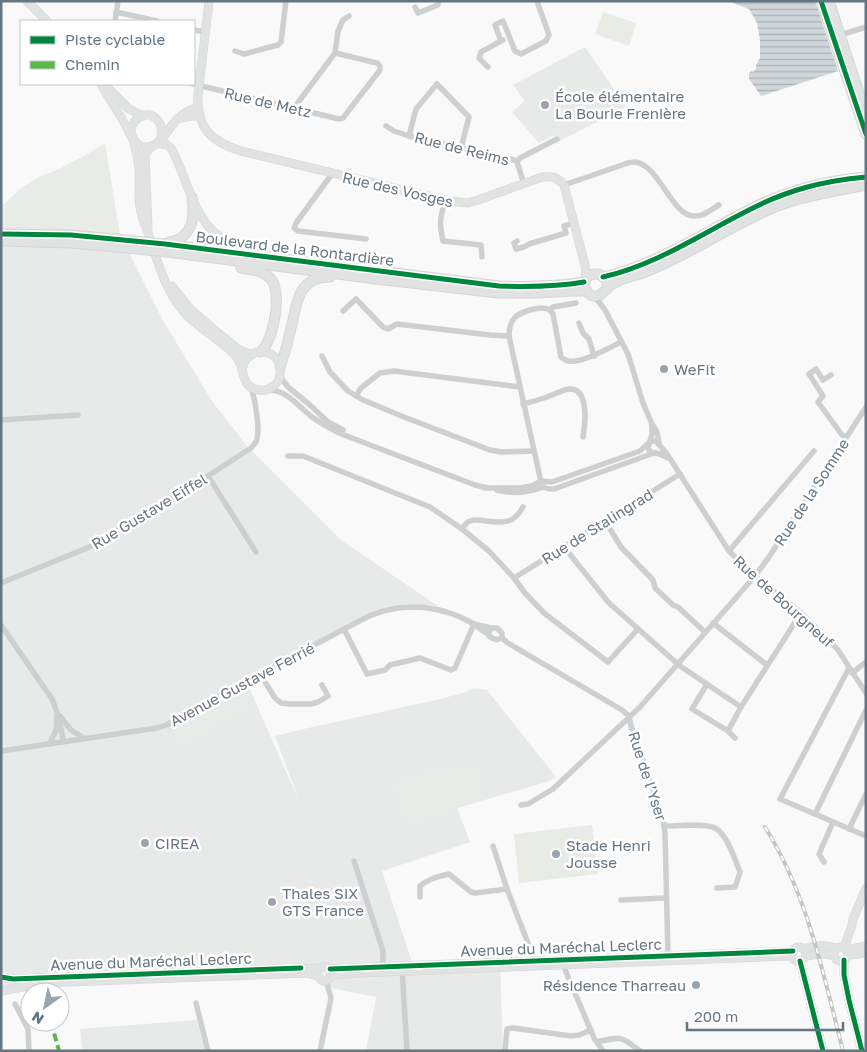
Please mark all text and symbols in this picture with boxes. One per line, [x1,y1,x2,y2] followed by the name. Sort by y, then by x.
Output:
[20,20,195,85] legend
[65,30,166,48] text: Piste cyclable
[65,55,120,73] text: Chemin
[223,83,314,121] street label: Rue de Metz
[555,87,686,122] place label: École élémentaire La Bourie Frenière
[539,99,551,111] marker: École élémentaire La Bourie Frenière
[413,128,511,168] street label: Rue de Reims
[341,168,455,210] street label: Rue des Vosges
[195,227,395,269] street label: Boulevard de la Rontardière
[674,360,715,378] place label: WeFit
[658,363,670,375] marker: WeFit
[770,435,852,549] street label: Rue de la Somme
[88,469,210,553] street label: Rue Gustave Eiffel
[538,485,656,567] street label: Rue de Stalingrad
[730,551,838,651] street label: Rue de Bourgneuf
[167,638,318,730] street label: Avenue Gustave Ferrié
[625,729,671,823] street label: Rue de l’Yser
[155,834,199,852] place label: CIREA
[566,836,651,871] place label: Stade Henri Jousse
[139,837,151,849] marker: CIREA
[550,848,562,860] marker: Stade Henri Jousse
[282,884,364,919] place label: Thales SIX GTS France
[266,896,278,908] marker: Thales SIX GTS France
[460,934,662,960] street label: Avenue du Maréchal Leclerc
[50,948,252,974] street label: Avenue du Maréchal Leclerc
[543,976,686,994] place label: Résidence Tharreau
[690,979,702,991] marker: Résidence Tharreau
[20,982,70,1032] north arrow
[687,1000,843,1032] scale bar
[694,1007,738,1025] text: 200 m
[29,1008,47,1028] text: N

